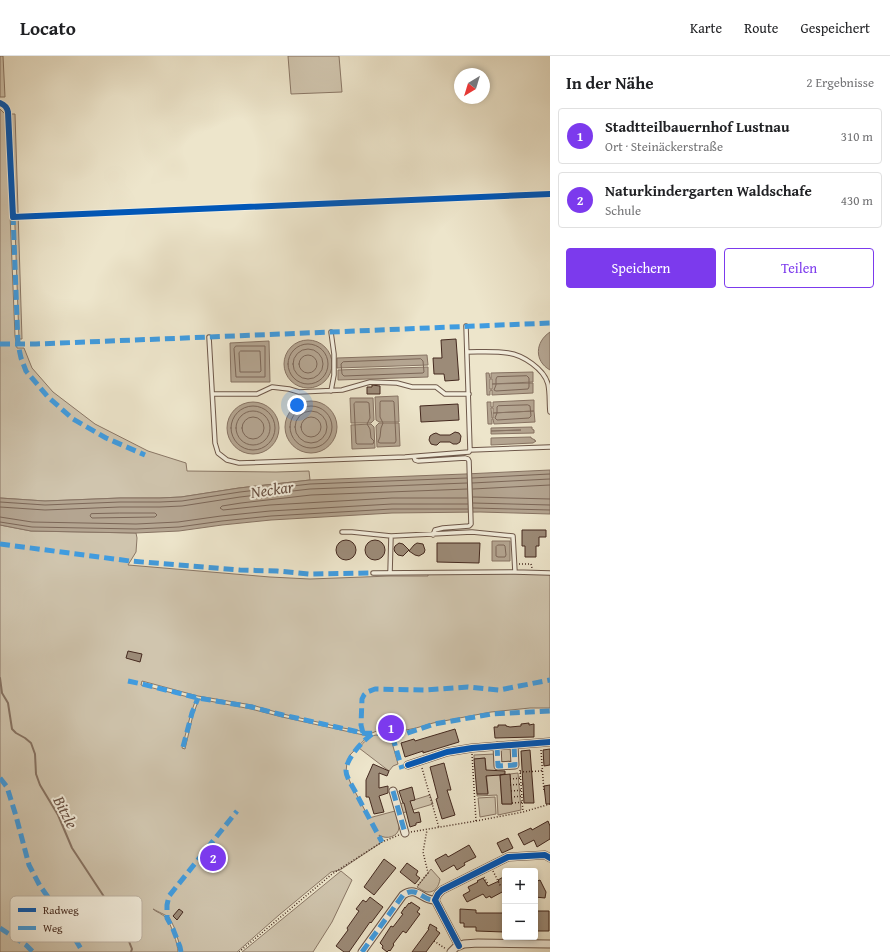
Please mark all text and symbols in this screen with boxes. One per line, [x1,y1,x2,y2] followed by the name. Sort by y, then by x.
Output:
[20,14,76,42] text: Locato
[690,18,722,38] text: Karte
[744,18,778,38] text: Route
[800,18,870,38] text: Gespeichert
[454,68,490,104] north arrow
[566,70,654,95] text: In der Nähe
[806,73,874,92] text: 2 Ergebnisse
[605,116,790,137] text: Stadtteilbauernhof Lustnau
[577,127,583,146] text: 1
[841,127,873,146] text: 310 m
[605,137,723,156] text: Ort · Steinäckerstraße
[605,180,812,201] text: Naturkindergarten Waldschafe
[577,191,583,210] text: 2
[841,191,873,210] text: 430 m
[605,201,641,220] text: Schule
[566,248,716,288] button: Speichern
[724,248,874,288] button: Teilen
[287,395,307,415] your location
[248,474,296,504] water label: Neckar
[378,713,404,743] pin: 1
[47,791,85,833] water label: Bitzle
[200,843,226,873] pin: 2
[502,868,538,940] map controls
[502,868,538,904] button: +
[10,896,142,942] legend
[43,902,79,918] text: Radweg
[502,904,538,940] button: −
[43,920,63,936] text: Weg

